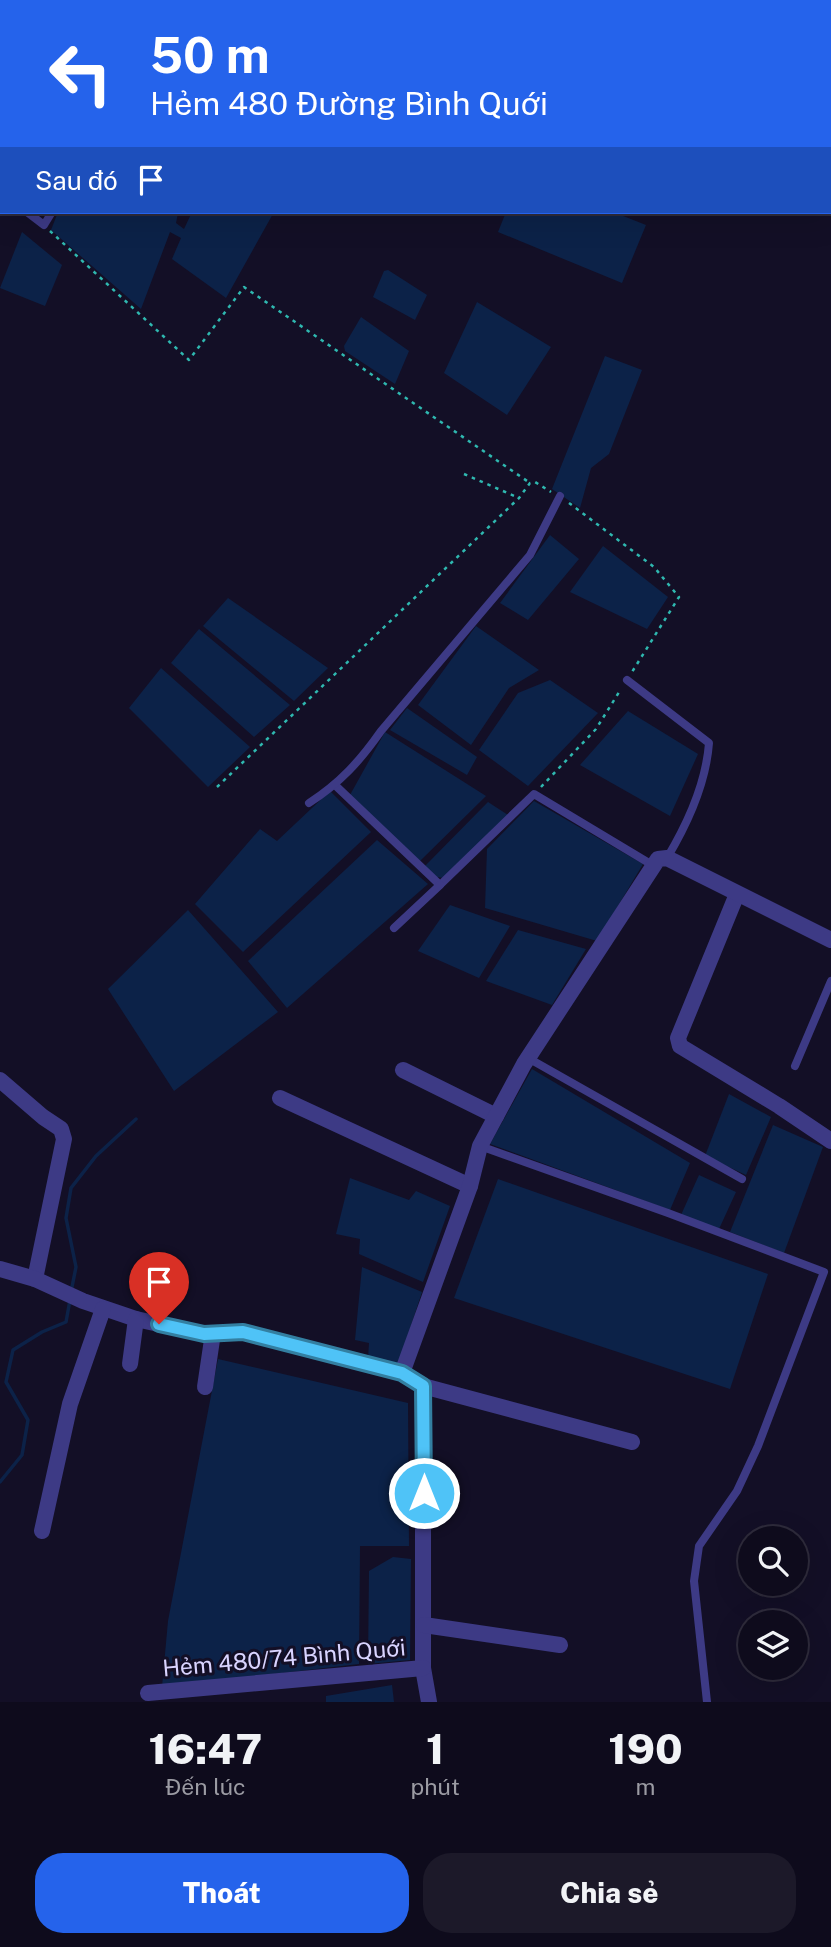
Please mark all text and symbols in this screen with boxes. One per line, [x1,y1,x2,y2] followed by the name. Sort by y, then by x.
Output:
[150,26,270,84] text: 50 m
[35,28,126,119] icon: left
[150,85,548,122] text: Hẻm 480 Đường Bình Quới
[132,161,170,199] icon: arrive
[35,165,118,196] text: Sau đó
[129,1252,189,1324] pin
[140,1263,178,1301] icon: arrive
[387,1456,461,1530] position arrow
[738,1526,808,1680] map controls
[738,1526,808,1596] button: search
[738,1610,808,1680] button: layers
[161,1633,407,1682] street label: Hẻm 480/74 Bình Quới
[148,1724,262,1773] text: 16:47
[426,1724,444,1773] text: 1
[608,1724,683,1773] text: 190
[165,1773,246,1800] text: Đến lúc
[411,1773,460,1800] text: phút
[635,1773,655,1800] text: m
[35,1853,409,1933] button: Thoát
[423,1853,796,1933] button: Chia sẻ

